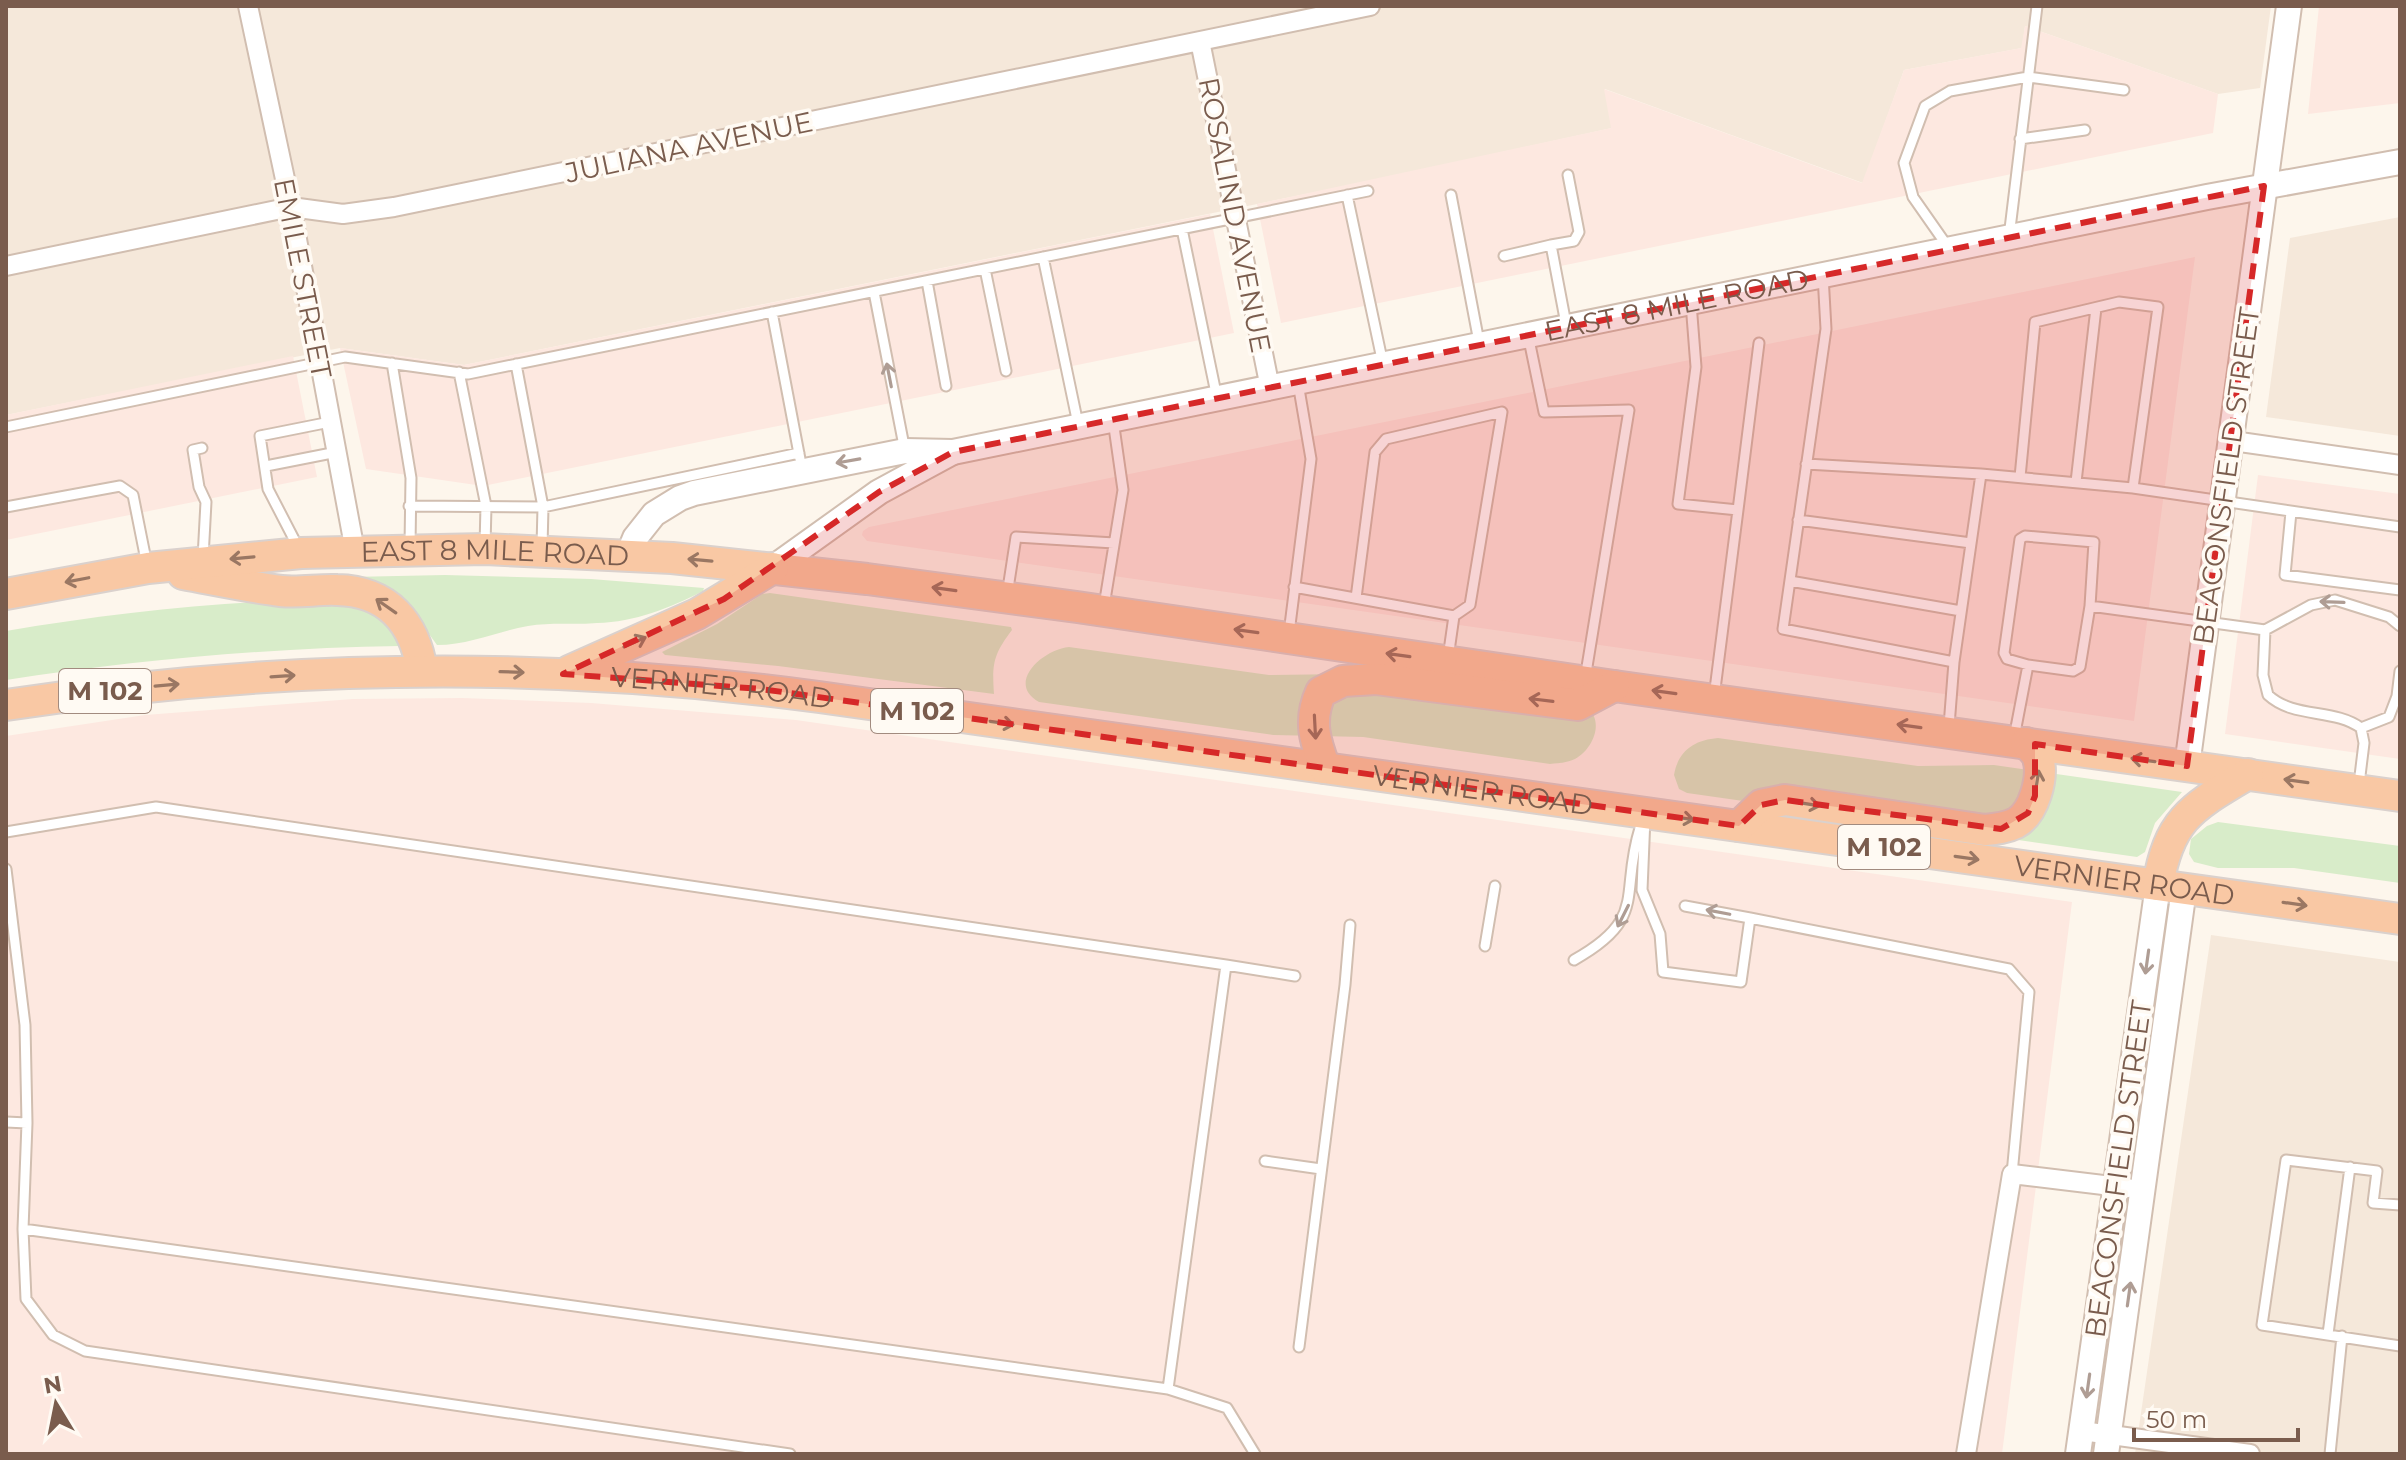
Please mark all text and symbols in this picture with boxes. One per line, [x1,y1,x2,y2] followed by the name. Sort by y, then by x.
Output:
[1192,74,1278,356] street label: ROSALIND AVENUE
[561,104,816,190] street label: JULIANA AVENUE
[267,175,339,381] street label: EMILE STREET
[1542,261,1812,348] street label: EAST 8 MILE ROAD
[2185,305,2267,647] street label: BEACONSFIELD STREET
[881,362,896,388] one-way arrow
[836,455,861,470] one-way arrow
[360,532,630,573] street label: EAST 8 MILE ROAD
[229,551,256,566] one-way arrow
[687,553,714,568] one-way arrow
[65,574,90,589] one-way arrow
[931,582,958,597] one-way arrow
[2319,595,2345,610] one-way arrow
[375,598,397,614] one-way arrow
[1234,623,1260,638] one-way arrow
[622,634,646,649] one-way arrow
[1386,647,1411,662] one-way arrow
[610,660,835,716] street label: VERNIER ROAD
[498,664,525,679] one-way arrow
[269,668,296,683] one-way arrow
[59,669,151,713] road number: M 102
[153,677,180,692] one-way arrow
[1652,684,1677,699] one-way arrow
[871,689,963,733] road number: M 102
[1529,692,1554,707] one-way arrow
[1307,713,1322,739] one-way arrow
[989,716,1014,731] one-way arrow
[1896,718,1922,733] one-way arrow
[2130,752,2157,767] one-way arrow
[1370,758,1595,822] street label: VERNIER ROAD
[2030,769,2045,795] one-way arrow
[2284,773,2309,788] one-way arrow
[1795,797,1820,812] one-way arrow
[1668,811,1694,826] one-way arrow
[1838,825,1930,869] road number: M 102
[2012,848,2237,913] street label: VERNIER ROAD
[1954,851,1979,866] one-way arrow
[2282,897,2308,912] one-way arrow
[1614,903,1630,927] one-way arrow
[1706,903,1731,918] one-way arrow
[2139,949,2154,974] one-way arrow
[2077,998,2159,1340] street label: BEACONSFIELD STREET
[2122,1281,2137,1307] one-way arrow
[16,1364,96,1444] north arrow
[42,1370,64,1400] text: N
[2080,1373,2095,1398] one-way arrow
[2134,1392,2298,1442] scale bar
[2146,1405,2207,1434] text: 50 m

